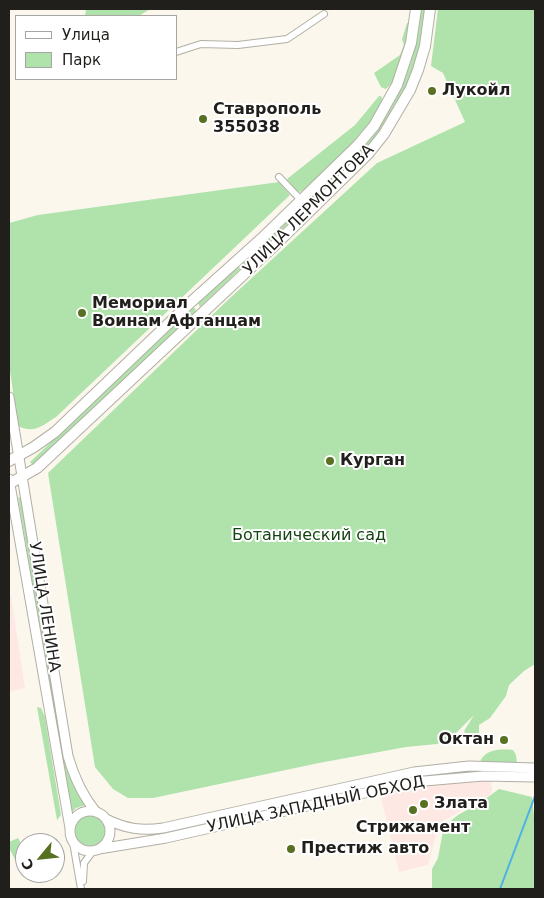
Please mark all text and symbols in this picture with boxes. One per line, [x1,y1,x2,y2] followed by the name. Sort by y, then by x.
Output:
[15,15,178,80] legend
[62,26,110,44] text: Улица
[62,51,101,69] text: Парк
[442,81,511,101] place label: Лукойл
[426,85,438,97] marker: Лукойл
[213,100,321,138] place label: Ставрополь 355038
[197,113,209,125] marker: Ставрополь 355038
[240,141,378,279] street label: УЛИЦА ЛЕРМОНТОВА
[92,294,261,332] place label: Мемориал Воинам Афганцам
[76,307,88,319] marker: Мемориал Воинам Афганцам
[340,451,405,471] place label: Курган
[324,455,336,467] marker: Курган
[232,526,386,546] park label: Ботанический сад
[24,541,64,673] street label: УЛИЦА ЛЕНИНА
[438,730,494,750] place label: Октан
[498,734,510,746] marker: Октан
[206,773,426,837] street label: УЛИЦА ЗАПАДНЫЙ ОБХОД
[434,794,488,814] place label: Злата
[418,798,430,810] marker: Злата
[407,804,419,816] marker: Стрижамент
[356,818,470,838] place label: Стрижамент
[15,833,65,883] north arrow
[301,839,429,859] place label: Престиж авто
[285,843,297,855] marker: Престиж авто
[18,856,37,873] text: С

